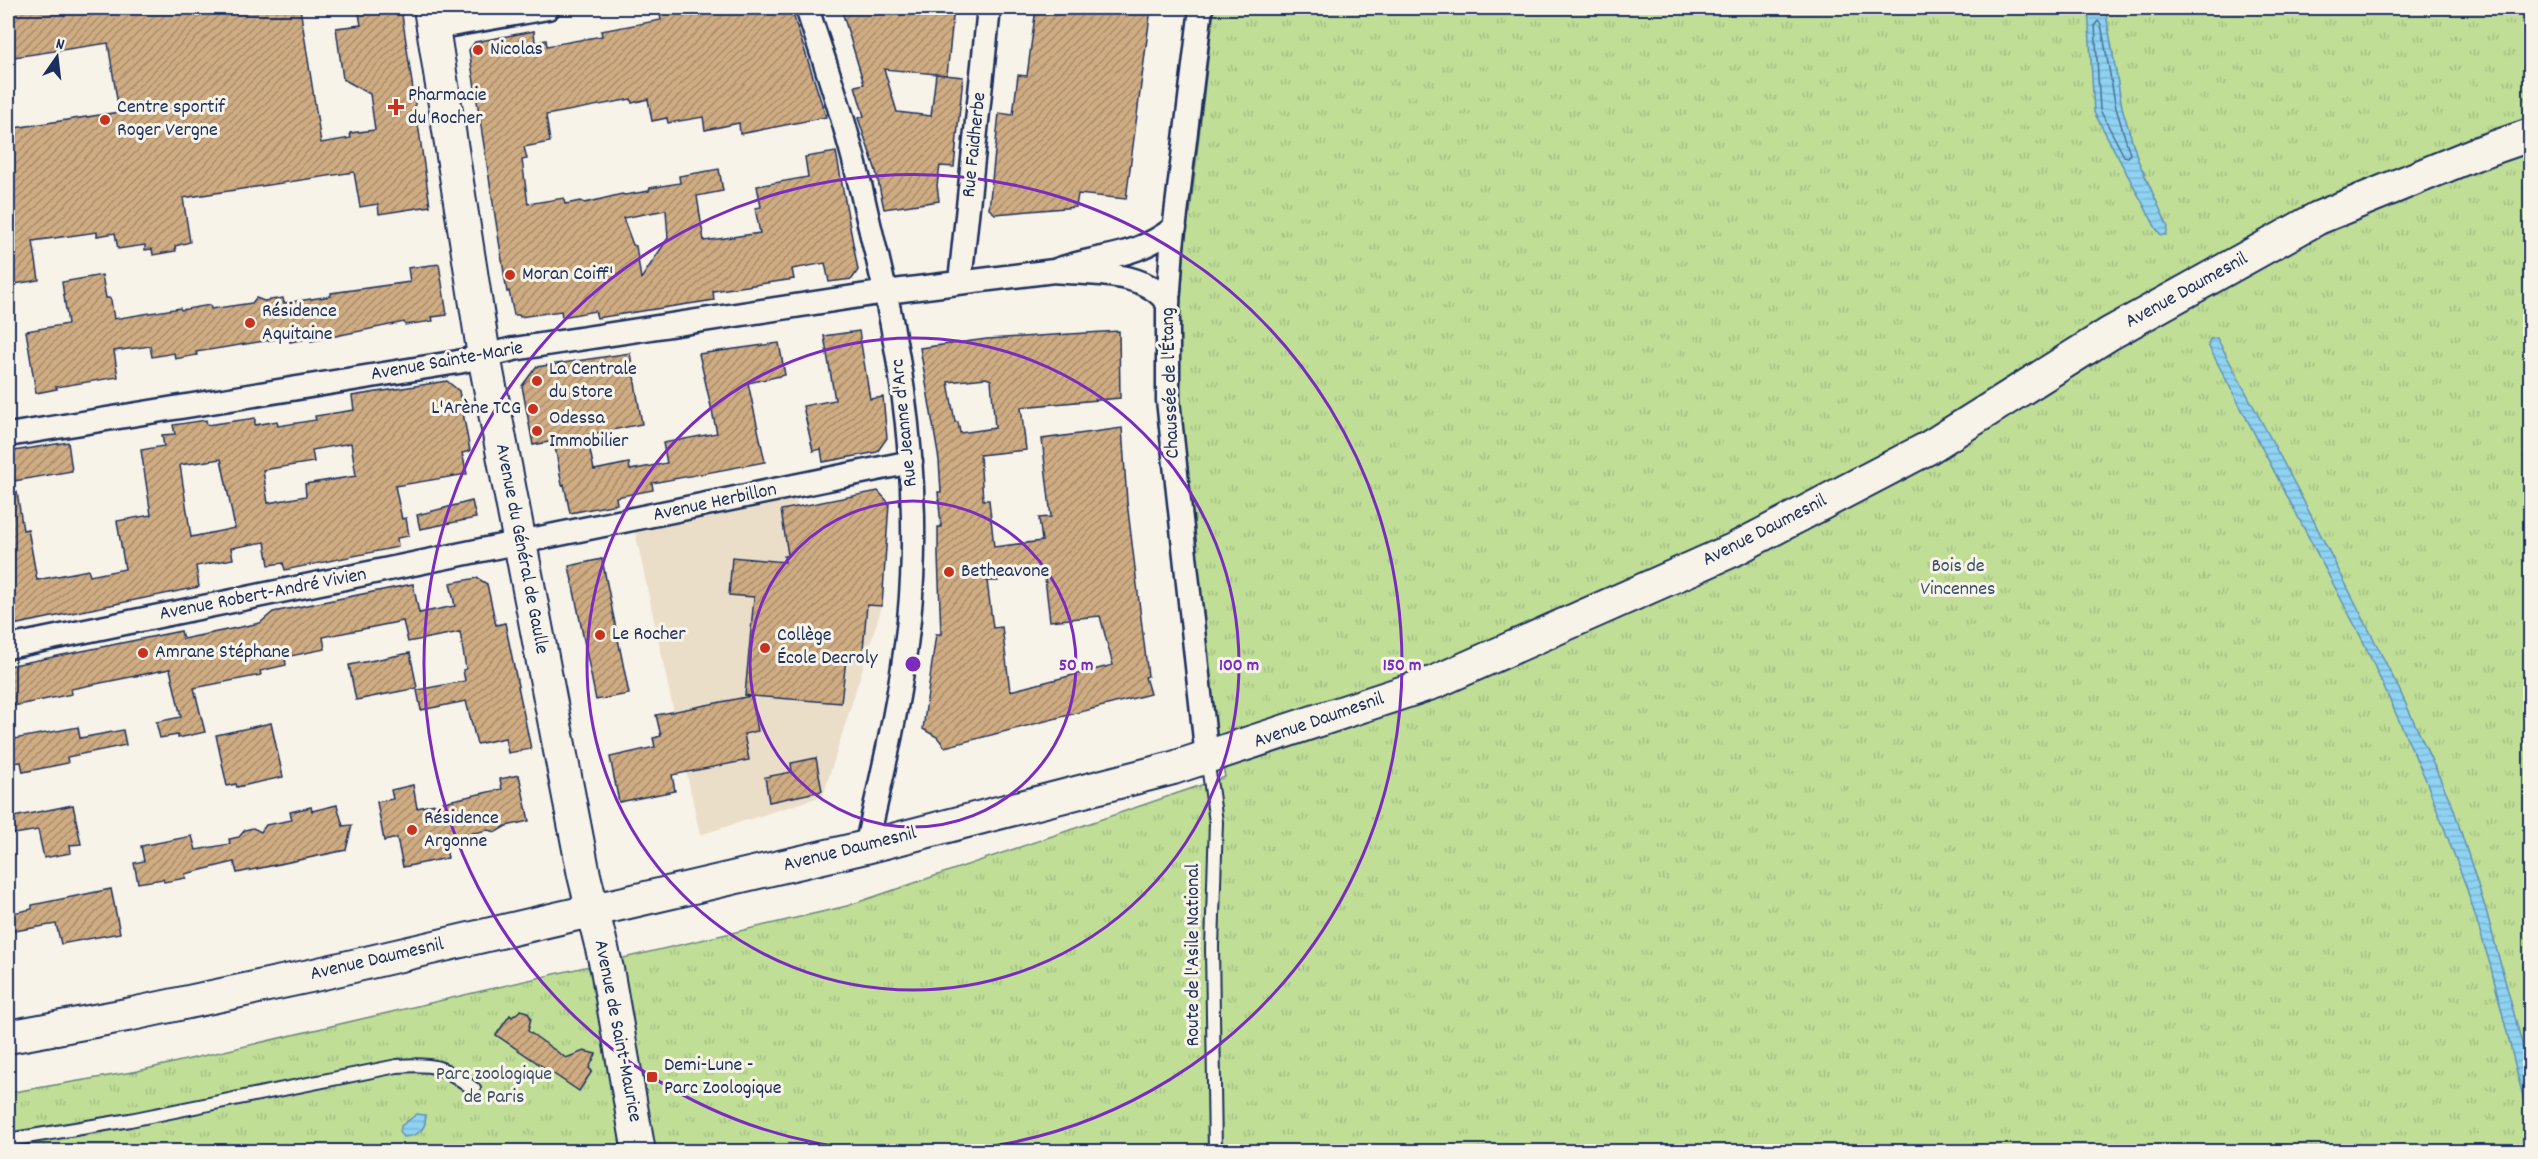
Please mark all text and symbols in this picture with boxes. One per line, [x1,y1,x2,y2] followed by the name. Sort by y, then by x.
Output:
[27,27,87,87] north arrow
[53,33,67,57] text: N
[490,36,543,64] place label: Nicolas
[471,43,485,57] marker: Nicolas
[408,82,487,133] place label: Pharmacie du Rocher
[956,91,994,199] street label: Rue Faidherbe
[117,94,226,145] place label: Centre sportif Roger Vergne
[389,100,403,114] marker: Pharmacie du Rocher
[98,113,112,127] marker: Centre sportif Roger Vergne
[2121,246,2254,336] street label: Avenue Daumesnil
[522,261,613,289] place label: Moran Coiff'
[503,268,517,282] marker: Moran Coiff'
[262,298,337,349] place label: Résidence Aquitaine
[1154,307,1188,459] street label: Chaussée de l'Étang
[243,316,257,330] marker: Résidence Aquitaine
[369,335,526,389] street label: Avenue Sainte-Marie
[549,356,637,407] place label: La Centrale du Store
[884,358,926,488] street label: Rue Jeanne d'Arc
[530,374,544,388] marker: La Centrale du Store
[431,395,521,423] place label: L'Arène TCG
[526,402,540,416] marker: L'Arène TCG
[549,405,629,456] place label: Odessa Immobilier
[530,424,544,438] marker: Odessa Immobilier
[487,441,555,657] street label: Avenue du Général de Gaulle
[651,476,779,530] street label: Avenue Herbillon
[1698,487,1832,574] street label: Avenue Daumesnil
[1920,553,1996,604] park label: Bois de Vincennes
[961,558,1049,586] place label: Betheavone
[157,561,369,629] street label: Avenue Robert-André Vivien
[942,565,956,579] marker: Betheavone
[612,621,686,649] place label: Le Rocher
[777,622,878,673] place label: Collège École Decroly
[593,628,607,642] marker: Le Rocher
[155,639,290,667] place label: Amrane Stéphane
[758,641,772,655] marker: Collège École Decroly
[136,646,150,660] marker: Amrane Stéphane
[903,654,923,674] centre of rings
[1059,654,1093,679] text: 50 m
[1219,654,1259,679] text: 100 m
[1383,654,1421,679] text: 150 m
[1250,686,1388,756] street label: Avenue Daumesnil
[424,805,499,856] place label: Résidence Argonne
[781,820,920,880] street label: Avenue Daumesnil
[405,823,419,837] marker: Résidence Argonne
[1180,863,1208,1047] street label: Route de l'Asile National
[307,931,447,989] street label: Avenue Daumesnil
[586,938,648,1125] street label: Avenue de Saint-Maurice
[664,1052,782,1103] place label: Demi-Lune - Parc Zoologique
[436,1061,552,1112] park label: Parc zoologique de Paris
[645,1070,659,1084] marker: Demi-Lune - Parc Zoologique

